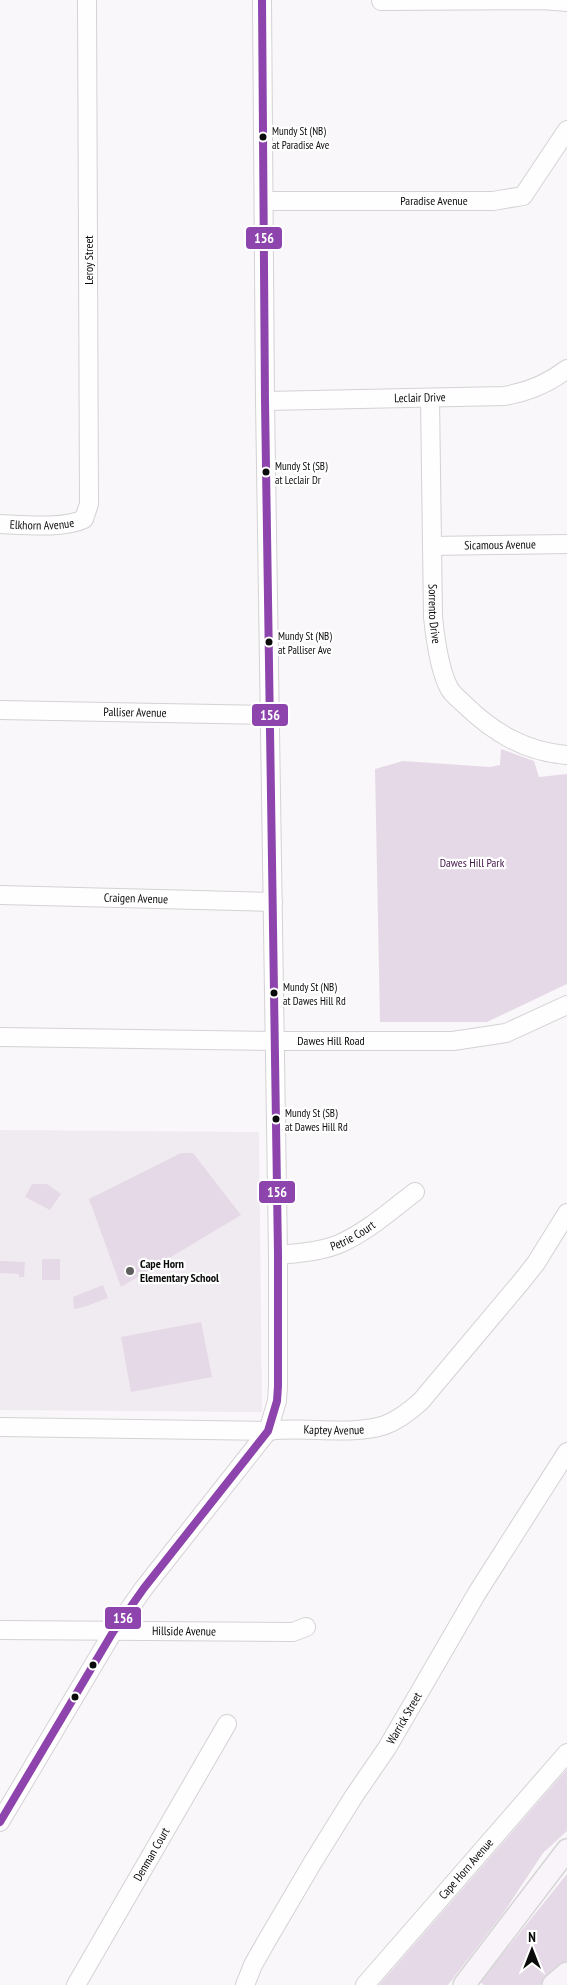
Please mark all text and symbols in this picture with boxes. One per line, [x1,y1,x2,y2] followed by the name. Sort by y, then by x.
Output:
[272,124,330,152] place label: Mundy St (NB) at Paradise Ave
[258,132,268,142] marker: Mundy St (NB) at Paradise Ave
[400,193,468,208] street label: Paradise Avenue
[245,226,283,250] line badge: 156
[254,229,274,247] text: 156
[81,235,96,285] street label: Leroy Street
[394,389,446,405] street label: Leclair Drive
[275,459,328,487] place label: Mundy St (SB) at Leclair Dr
[261,467,271,477] marker: Mundy St (SB) at Leclair Dr
[9,515,76,533] street label: Elkhorn Avenue
[464,536,536,553] street label: Sicamous Avenue
[426,584,444,645] street label: Sorrento Drive
[278,629,332,657] place label: Mundy St (NB) at Palliser Ave
[264,637,274,647] marker: Mundy St (NB) at Palliser Ave
[251,703,289,727] line badge: 156
[103,704,167,720] street label: Palliser Avenue
[260,706,280,724] text: 156
[440,855,505,870] park label: Dawes Hill Park
[104,890,168,906] street label: Craigen Avenue
[283,980,346,1008] place label: Mundy St (NB) at Dawes Hill Rd
[269,988,279,998] marker: Mundy St (NB) at Dawes Hill Rd
[297,1033,365,1048] street label: Dawes Hill Road
[285,1106,348,1134] place label: Mundy St (SB) at Dawes Hill Rd
[271,1114,281,1124] marker: Mundy St (SB) at Dawes Hill Rd
[258,1180,296,1204] line badge: 156
[267,1183,287,1201] text: 156
[328,1217,378,1254] street label: Petrie Court
[140,1256,219,1285] place label: Cape Horn Elementary School
[124,1265,136,1277] marker: Cape Horn Elementary School
[303,1421,365,1437] street label: Kaptey Avenue
[104,1606,142,1630] line badge: 156
[113,1609,133,1627] text: 156
[152,1623,216,1638] street label: Hillside Avenue
[88,1660,98,1670] unlabelled marker
[383,1689,425,1747] street label: Warrick Street
[70,1692,80,1702] unlabelled marker
[130,1824,173,1884] street label: Denman Court
[435,1835,496,1902] street label: Cape Horn Avenue
[507,1925,557,1975] north arrow
[528,1928,536,1946] text: N

